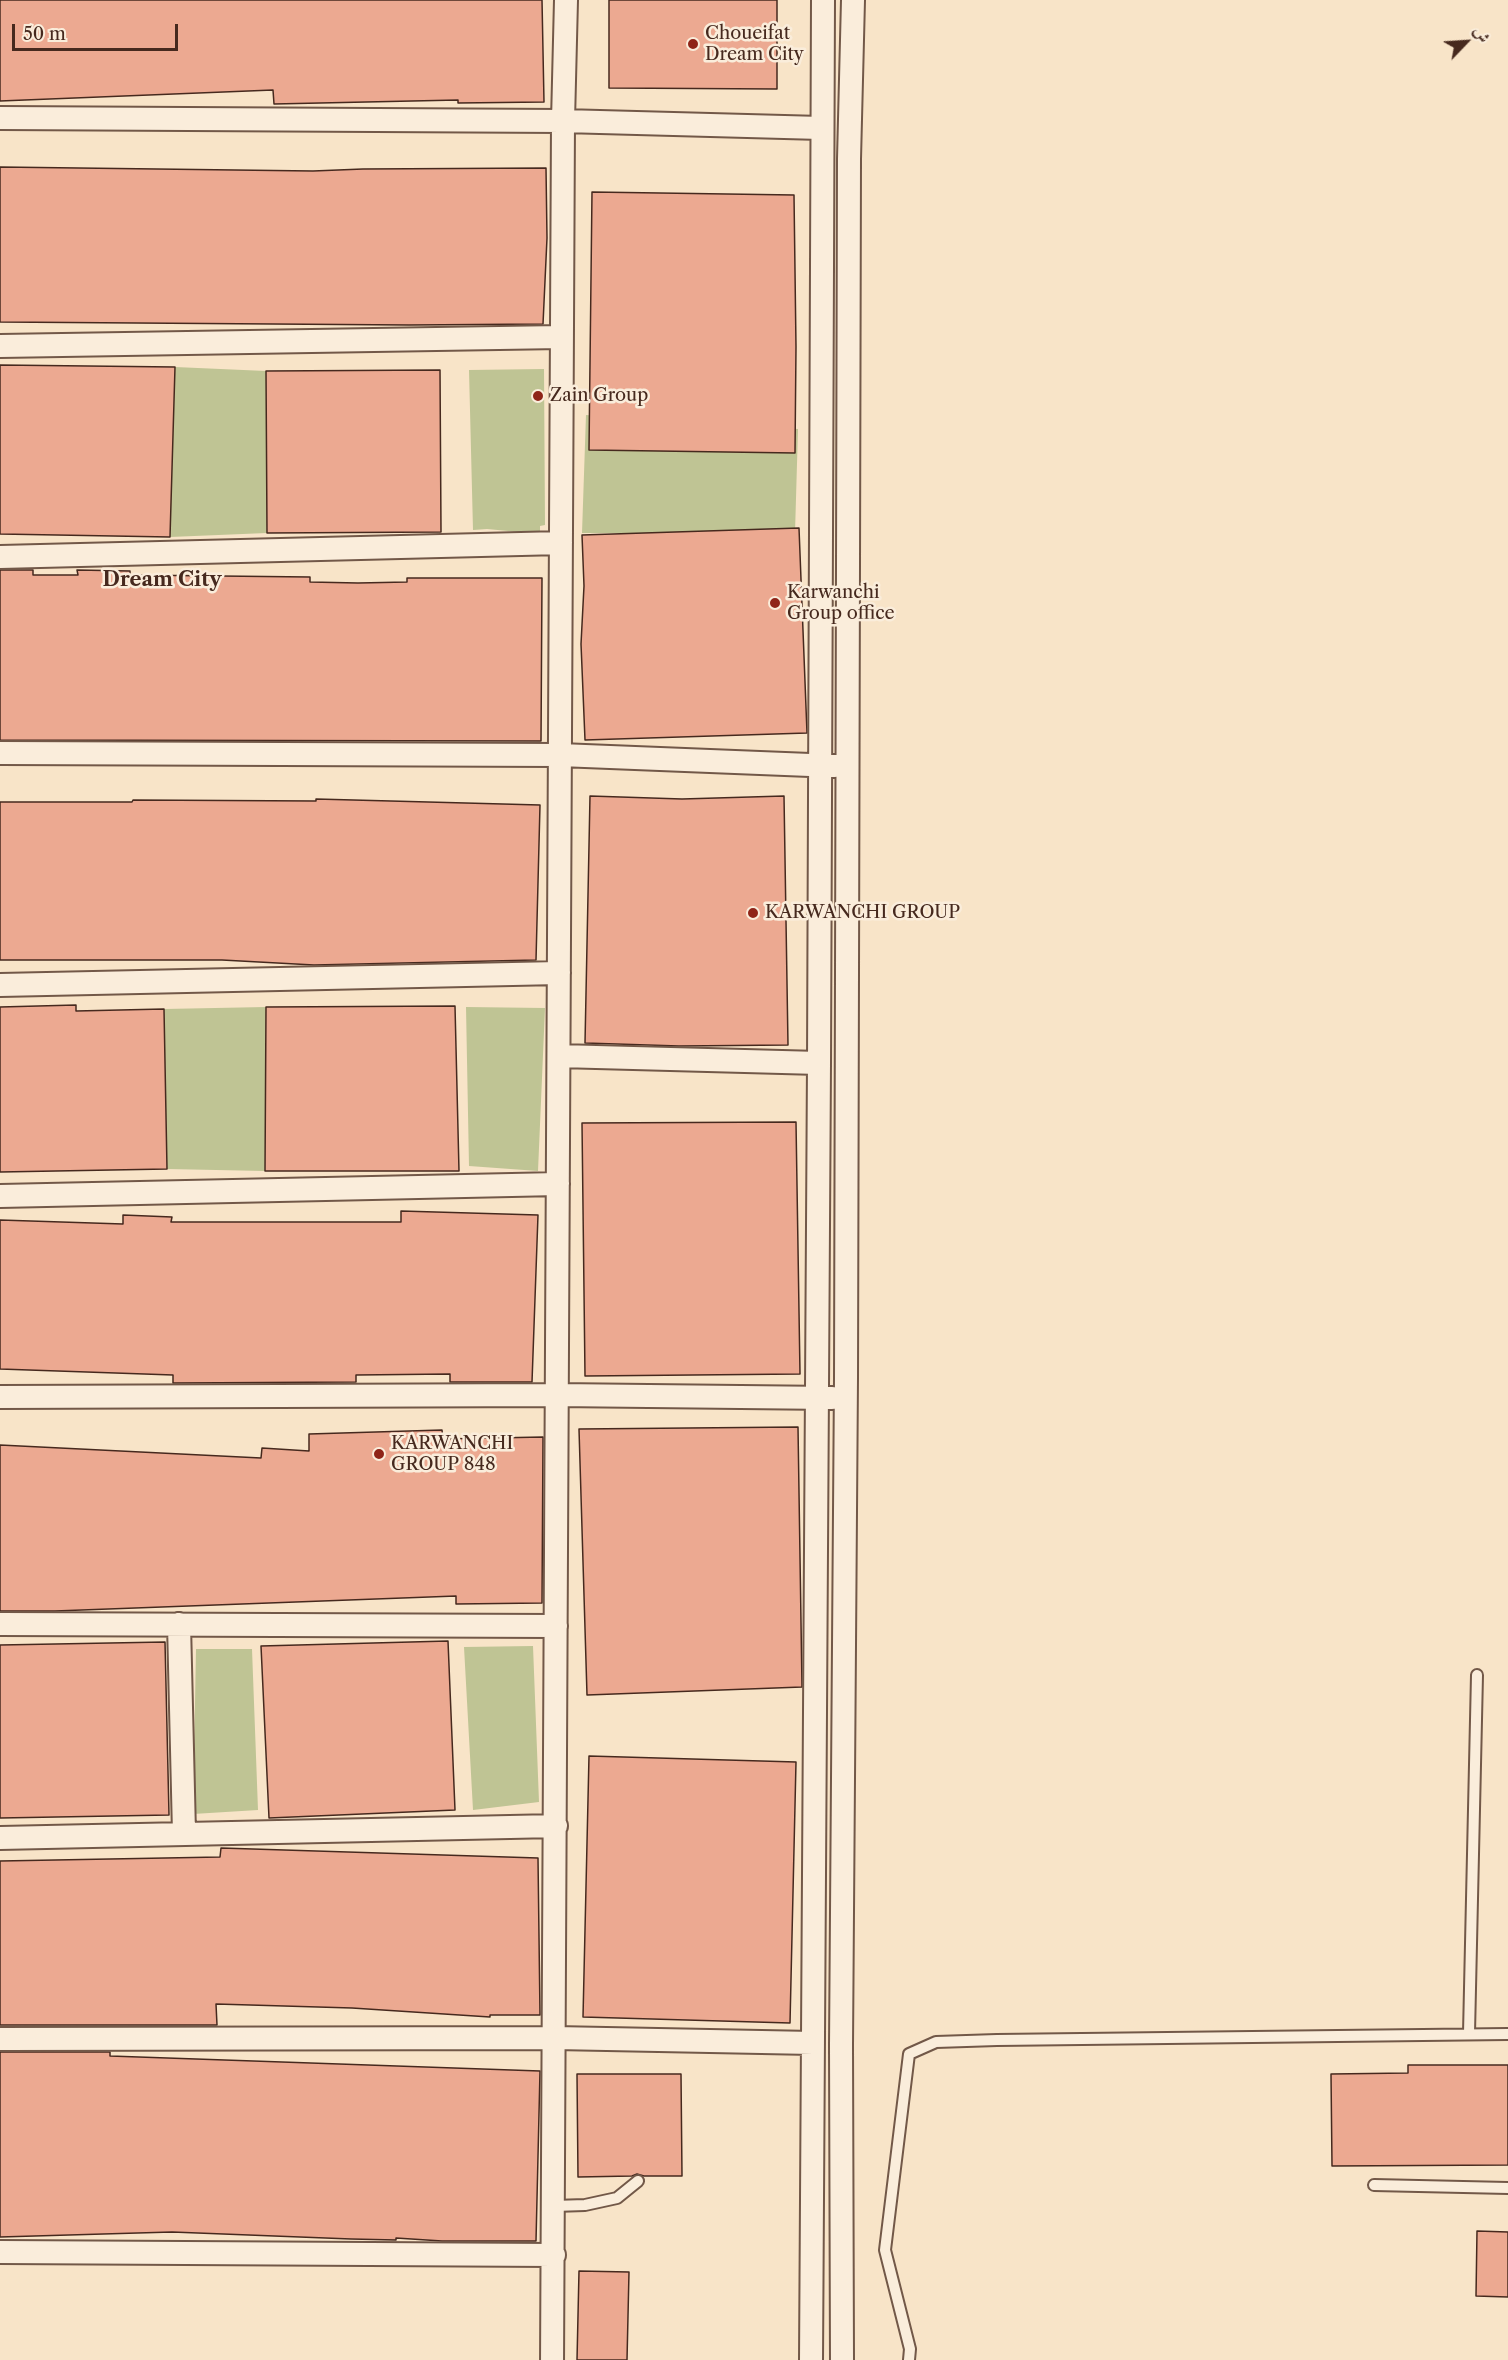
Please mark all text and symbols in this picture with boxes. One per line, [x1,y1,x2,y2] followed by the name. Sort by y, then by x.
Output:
[15,12,182,50] scale bar
[1436,12,1496,72] north arrow
[23,23,66,45] text: 50 m
[705,23,804,66] place label: Choueifat Dream City
[1470,23,1495,46] text: ش
[686,37,700,51] marker: Choueifat Dream City
[550,385,648,407] place label: Zain Group
[531,389,545,403] marker: Zain Group
[103,568,221,592] district label: Dream City
[787,582,895,624] place label: Karwanchi Group office
[768,596,782,610] marker: Karwanchi Group office
[765,902,960,924] place label: KARWANCHI GROUP
[746,906,760,920] marker: KARWANCHI GROUP
[391,1433,513,1476] place label: KARWANCHI GROUP 848
[372,1447,386,1461] marker: KARWANCHI GROUP 848

